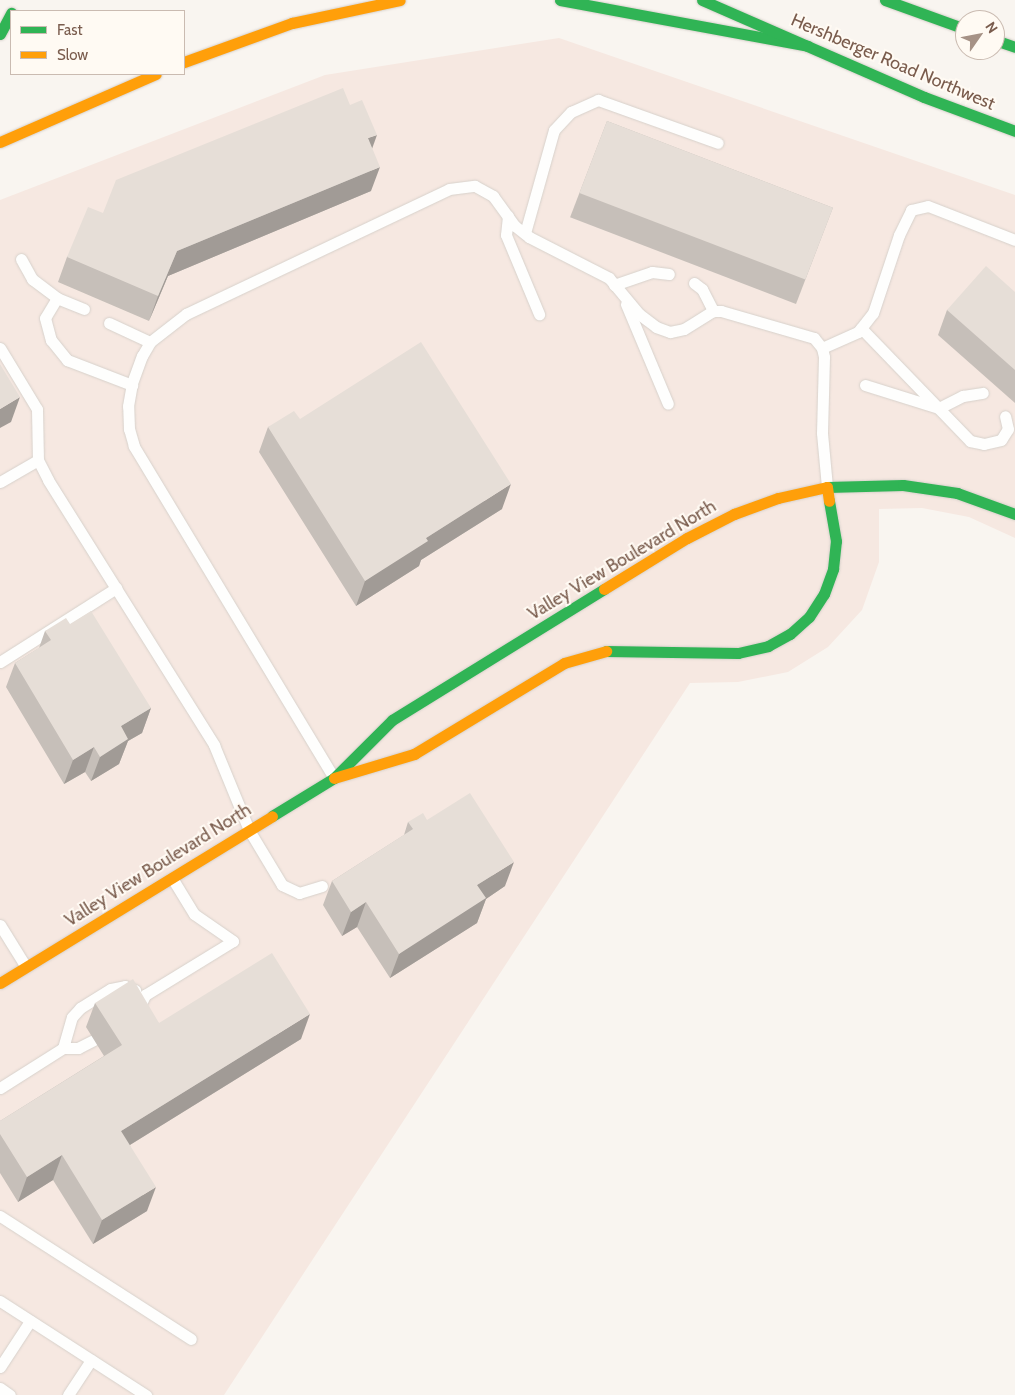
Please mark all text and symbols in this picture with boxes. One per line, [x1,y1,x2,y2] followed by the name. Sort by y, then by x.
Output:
[788,9,998,115] street label: Hershberger Road Northwest
[10,10,185,75] legend
[955,10,1005,60] north arrow
[57,21,82,39] text: Fast
[57,46,88,64] text: Slow
[524,495,720,625] street label: Valley View Boulevard North
[61,799,255,931] street label: Valley View Boulevard North

